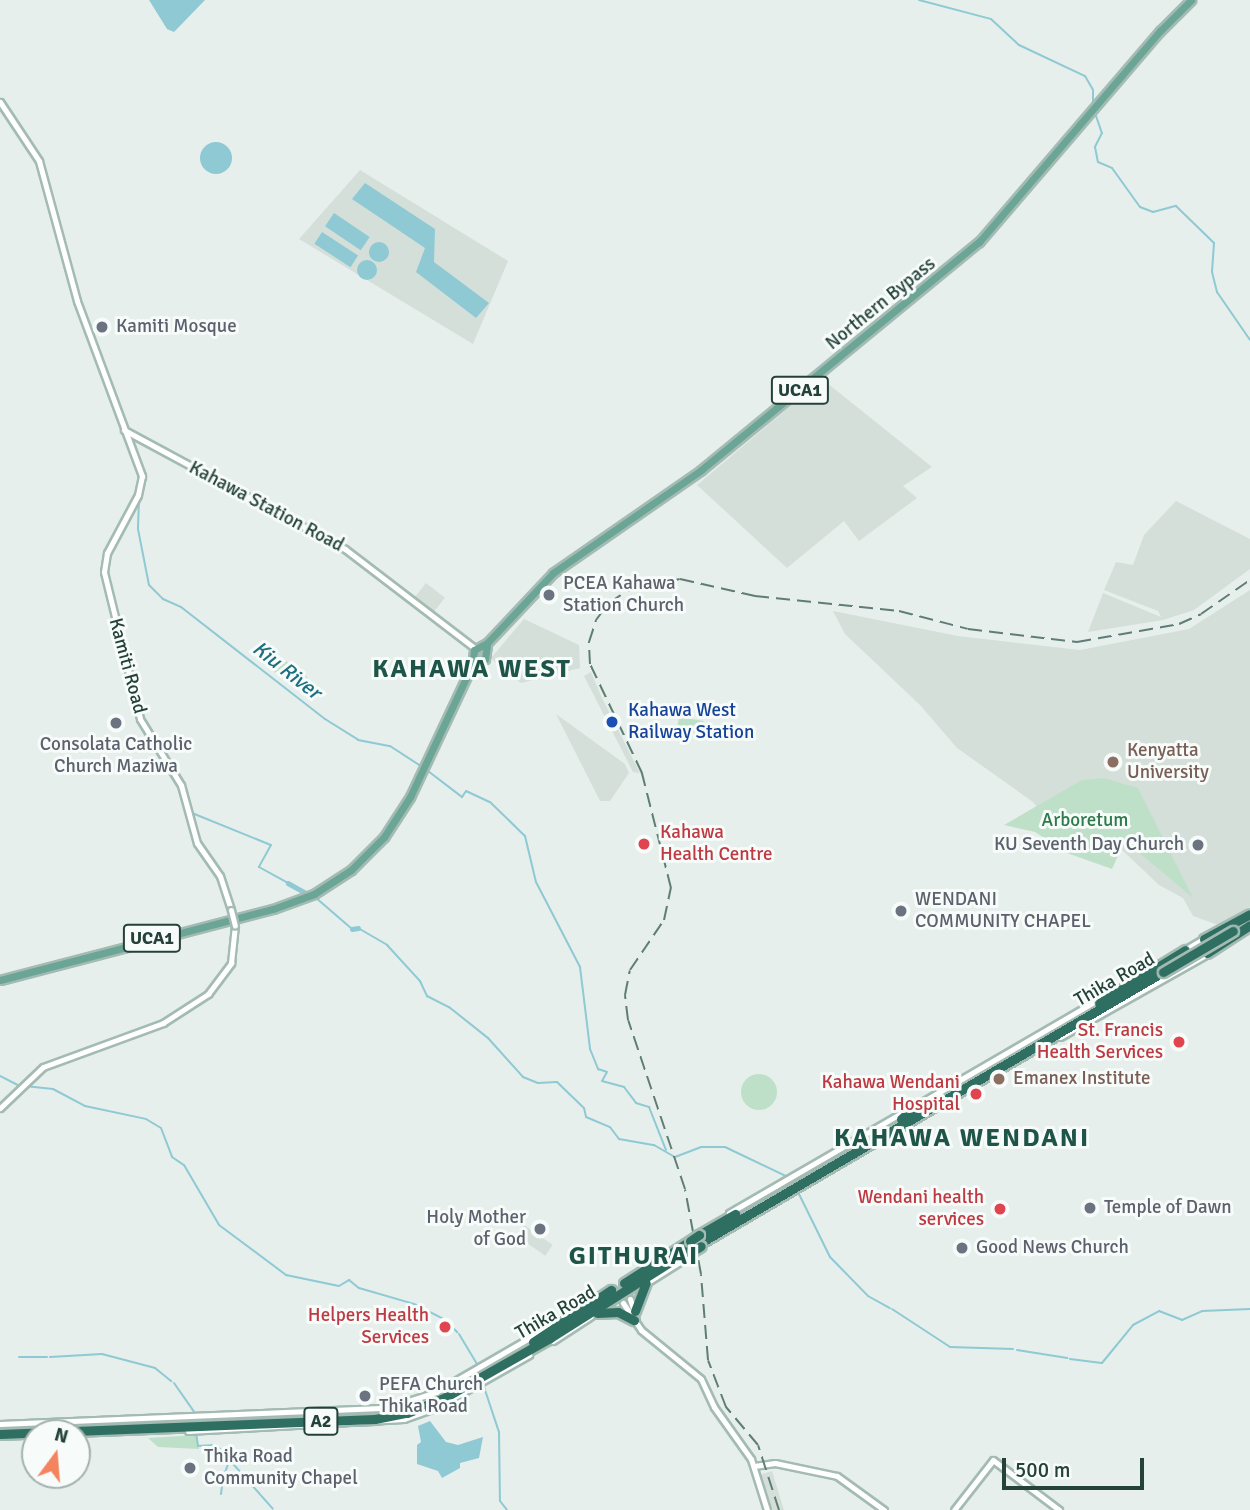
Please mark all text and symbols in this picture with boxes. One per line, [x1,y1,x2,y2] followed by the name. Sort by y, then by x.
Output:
[822,253,940,355] street label: Northern Bypass
[116,316,237,338] place label: Kamiti Mosque
[94,319,110,335] marker: Kamiti Mosque
[770,376,830,404] road number: UCA1
[185,457,347,557] street label: Kahawa Station Road
[563,573,684,617] place label: PCEA Kahawa Station Church
[541,587,557,603] marker: PCEA Kahawa Station Church
[103,616,151,716] street label: Kamiti Road
[248,635,326,705] water label: Kiu River
[374,654,570,686] district label: KAHAWA WEST
[628,700,754,744] place label: Kahawa West Railway Station
[602,712,622,732] marker: Kahawa West Railway Station
[108,715,124,731] marker: Consolata Catholic Church Maziwa
[40,734,192,778] place label: Consolata Catholic Church Maziwa
[1127,740,1209,784] place label: Kenyatta University
[1105,754,1121,770] marker: Kenyatta University
[1042,810,1128,832] park label: Arboretum
[660,822,772,866] place label: Kahawa Health Centre
[634,834,654,854] marker: Kahawa Health Centre
[994,834,1184,856] place label: KU Seventh Day Church
[1190,837,1206,853] marker: KU Seventh Day Church
[915,889,1091,933] place label: WENDANI COMMUNITY CHAPEL
[893,903,909,919] marker: WENDANI COMMUNITY CHAPEL
[122,923,182,953] road number: UCA1
[1071,948,1159,1012] street label: Thika Road
[1037,1020,1163,1064] place label: St. Francis Health Services
[1169,1032,1189,1052] marker: St. Francis Health Services
[1013,1068,1150,1090] place label: Emanex Institute
[991,1071,1007,1087] marker: Emanex Institute
[821,1072,960,1116] place label: Kahawa Wendani Hospital
[966,1084,986,1104] marker: Kahawa Wendani Hospital
[836,1123,1088,1155] district label: KAHAWA WENDANI
[858,1187,984,1231] place label: Wendani health services
[1104,1197,1232,1219] place label: Temple of Dawn
[990,1199,1010,1219] marker: Wendani health services
[1082,1200,1098,1216] marker: Temple of Dawn
[426,1207,526,1251] place label: Holy Mother of God
[532,1221,548,1237] marker: Holy Mother of God
[976,1237,1129,1259] place label: Good News Church
[954,1240,970,1256] marker: Good News Church
[570,1241,698,1273] district label: GITHURAI
[512,1281,600,1345] street label: Thika Road
[308,1305,429,1349] place label: Helpers Health Services
[435,1317,455,1337] marker: Helpers Health Services
[379,1374,483,1418] place label: PEFA Church Thika Road
[357,1388,373,1404] marker: PEFA Church Thika Road
[302,1406,340,1436] road number: A2
[21,1419,91,1489] north arrow
[52,1422,71,1449] text: N
[1005,1444,1147,1488] scale bar
[204,1446,358,1490] place label: Thika Road Community Chapel
[1015,1457,1070,1483] text: 500 m
[182,1460,198,1476] marker: Thika Road Community Chapel

